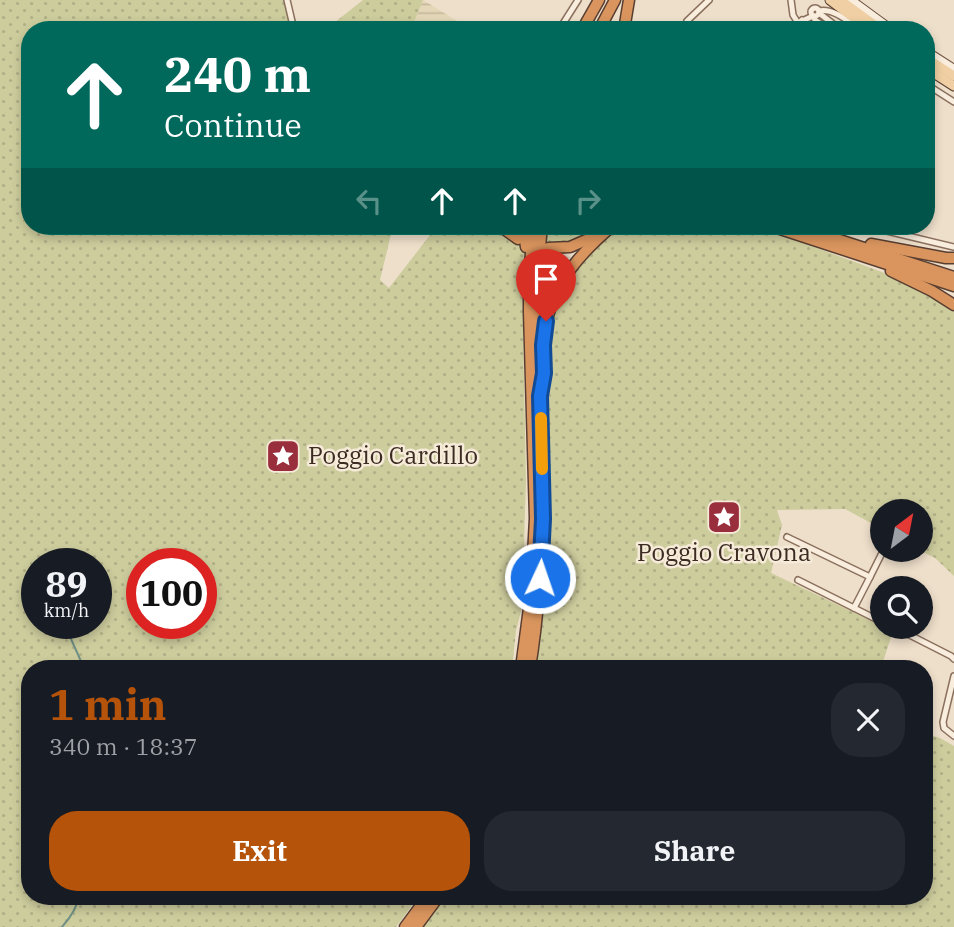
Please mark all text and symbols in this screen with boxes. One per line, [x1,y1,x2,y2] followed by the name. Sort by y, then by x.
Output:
[164,42,311,105] text: 240 m
[49,49,140,140] icon: ahead
[164,104,302,146] text: Continue
[350,182,388,220] icon: left
[423,182,461,220] icon: ahead
[496,182,534,220] icon: ahead
[569,182,607,220] icon: right
[516,249,576,321] pin
[527,260,565,298] icon: arrive
[264,437,302,475] place icon: Poggio Cardillo
[308,439,478,471] place label: Poggio Cardillo
[705,498,743,536] place icon: Poggio Cravona
[870,499,933,562] north arrow
[870,499,933,639] map controls
[637,536,811,568] place label: Poggio Cravona
[503,541,577,615] position arrow
[126,548,217,639] speed limit sign: 100
[45,561,88,607] text: 89
[870,576,933,639] button: search
[44,599,89,622] text: km/h
[49,677,167,732] text: 1 min
[831,683,905,757] button: close
[49,731,198,761] text: 340 m · 18:37
[49,811,470,891] button: Exit
[484,811,905,891] button: Share

